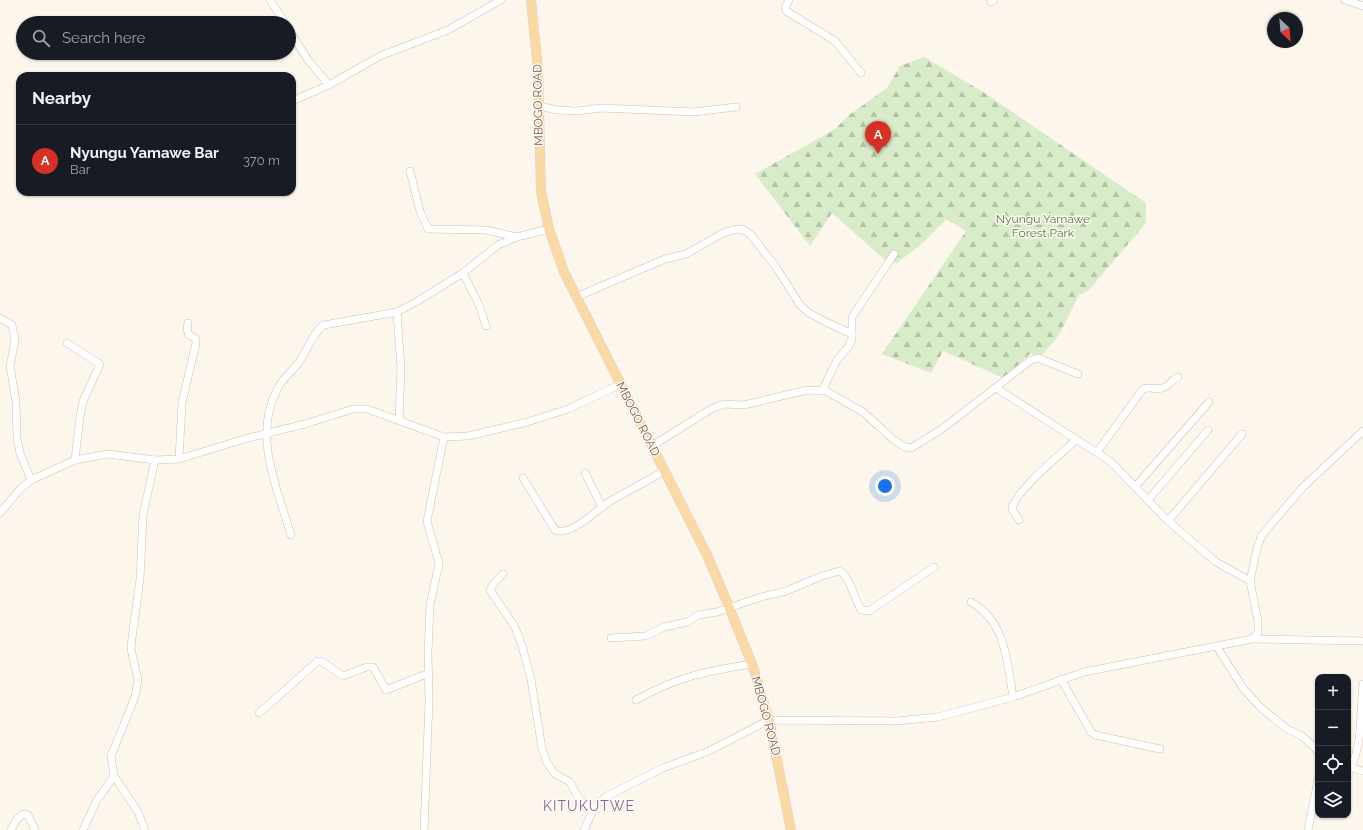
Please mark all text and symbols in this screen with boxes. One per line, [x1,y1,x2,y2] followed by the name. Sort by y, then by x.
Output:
[1267,12,1303,48] north arrow
[16,16,296,60] search box
[30,27,52,49] icon: search
[62,29,145,47] text: Search here
[530,64,546,146] street label: MBOGO ROAD
[32,88,91,108] text: Nearby
[865,121,891,154] pin: A
[70,144,219,162] text: Nyungu Yamawe Bar
[41,153,49,168] text: A
[243,153,280,168] text: 370 m
[70,162,90,177] text: Bar
[996,212,1090,240] park label: Nyungu Yamawe Forest Park
[613,380,663,459] street label: MBOGO ROAD
[875,476,895,496] your location
[1315,674,1351,818] map controls
[1315,674,1351,710] button: +
[749,675,783,758] street label: MBOGO ROAD
[1315,710,1351,746] button: −
[1315,746,1351,782] button: locate
[1315,782,1351,818] button: layers
[543,798,635,814] district label: KITUKUTWE

